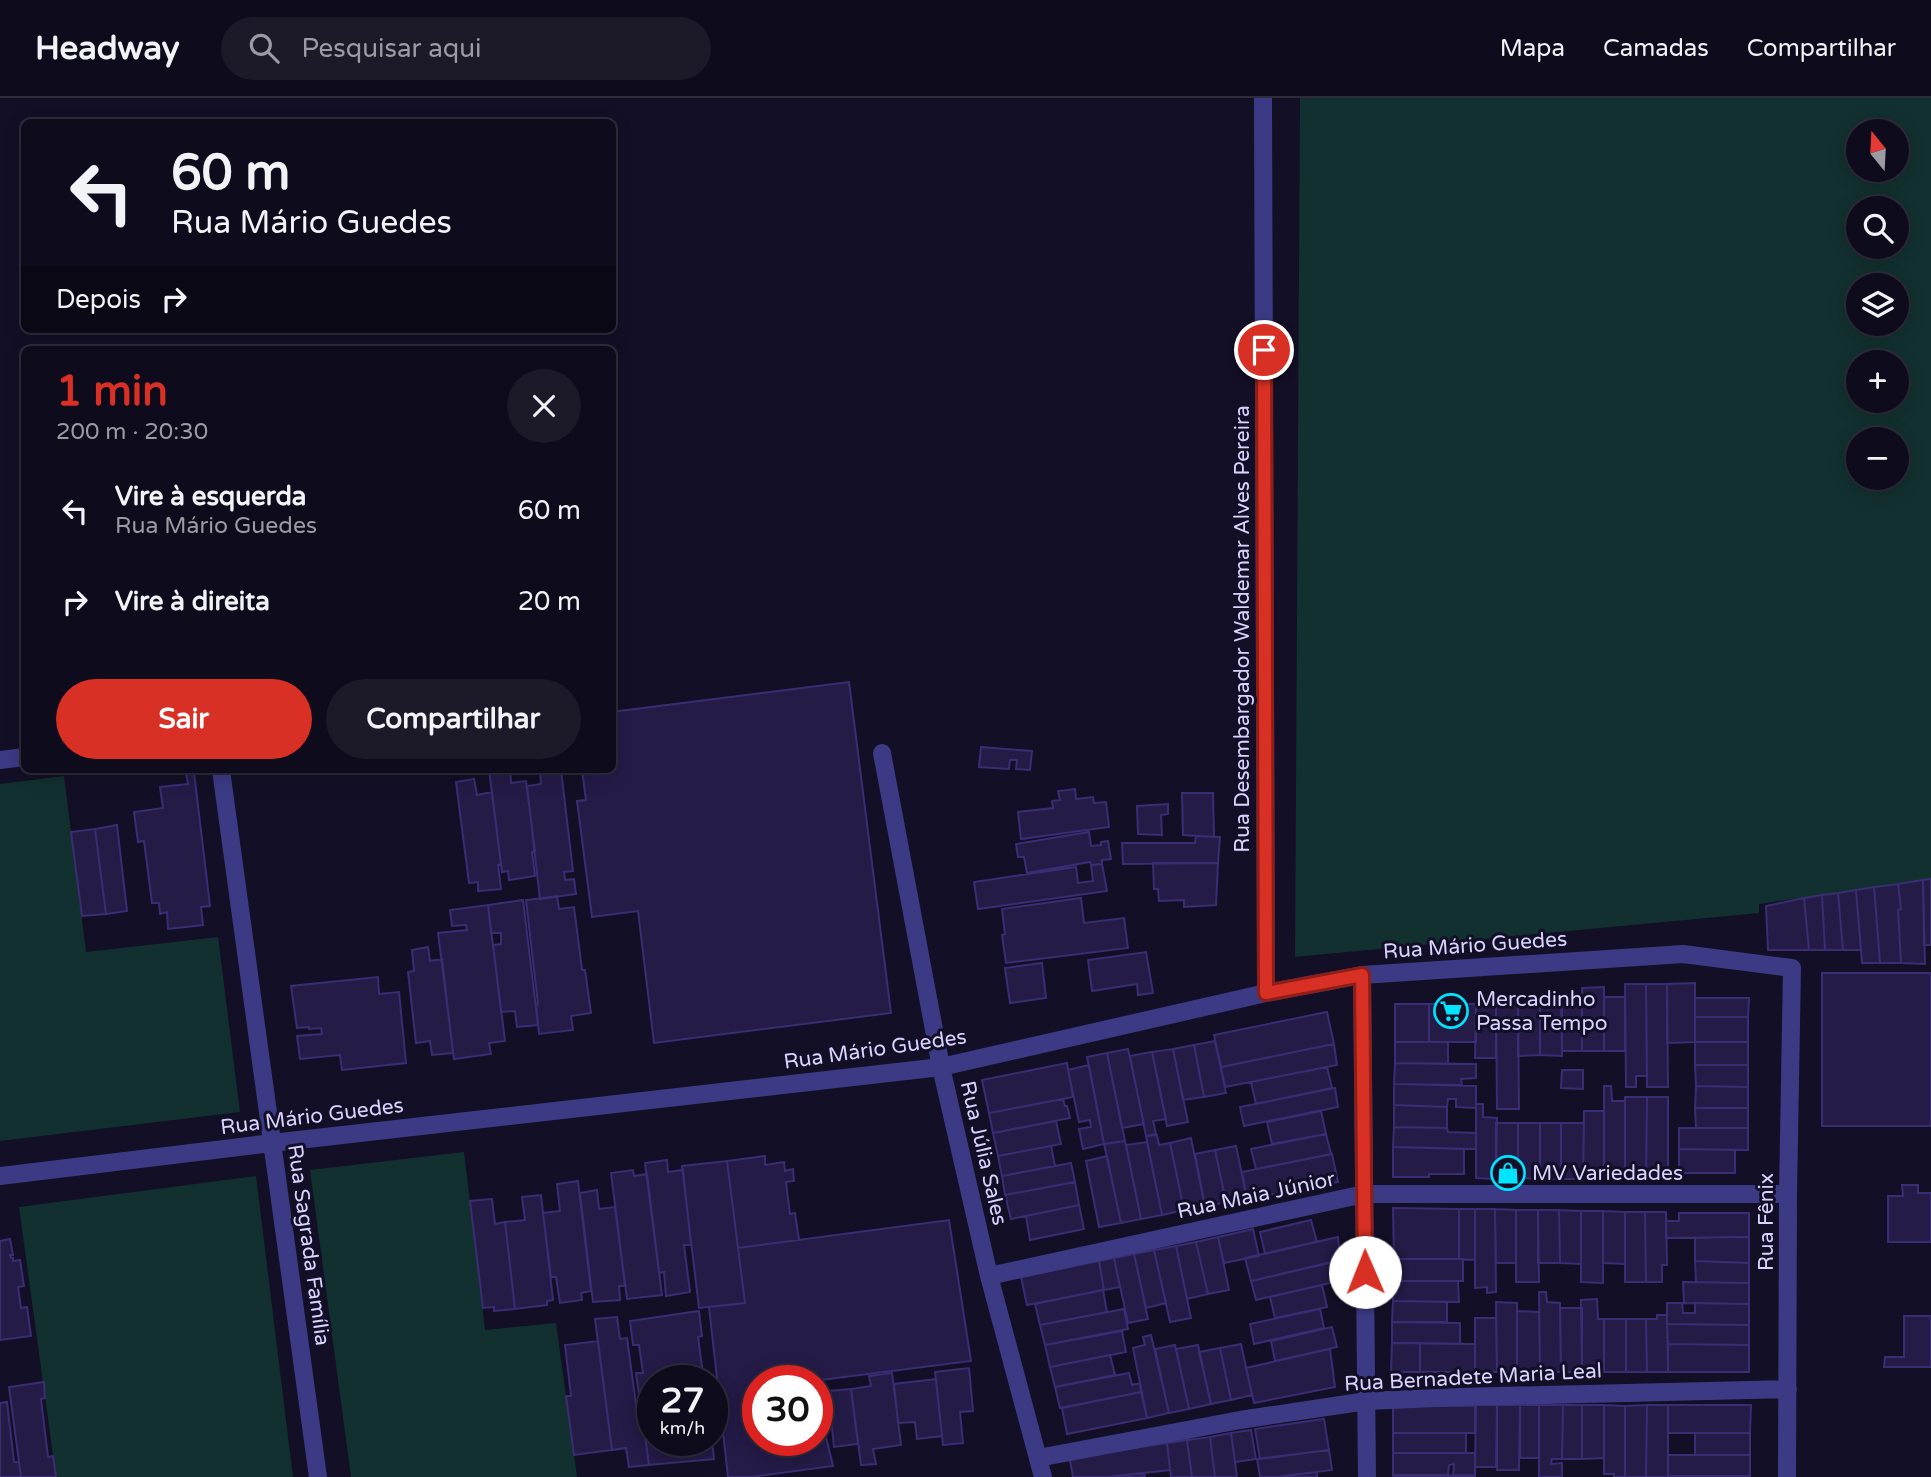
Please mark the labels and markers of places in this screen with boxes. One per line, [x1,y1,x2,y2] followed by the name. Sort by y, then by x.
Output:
[1234,320,1294,380] pin
[1476,987,1607,1036] place label: Mercadinho Passa Tempo
[1432,992,1470,1030] supermarket icon: Mercadinho Passa Tempo
[1489,1154,1527,1192] shop icon: MV Variedades
[1532,1161,1683,1186] place label: MV Variedades

